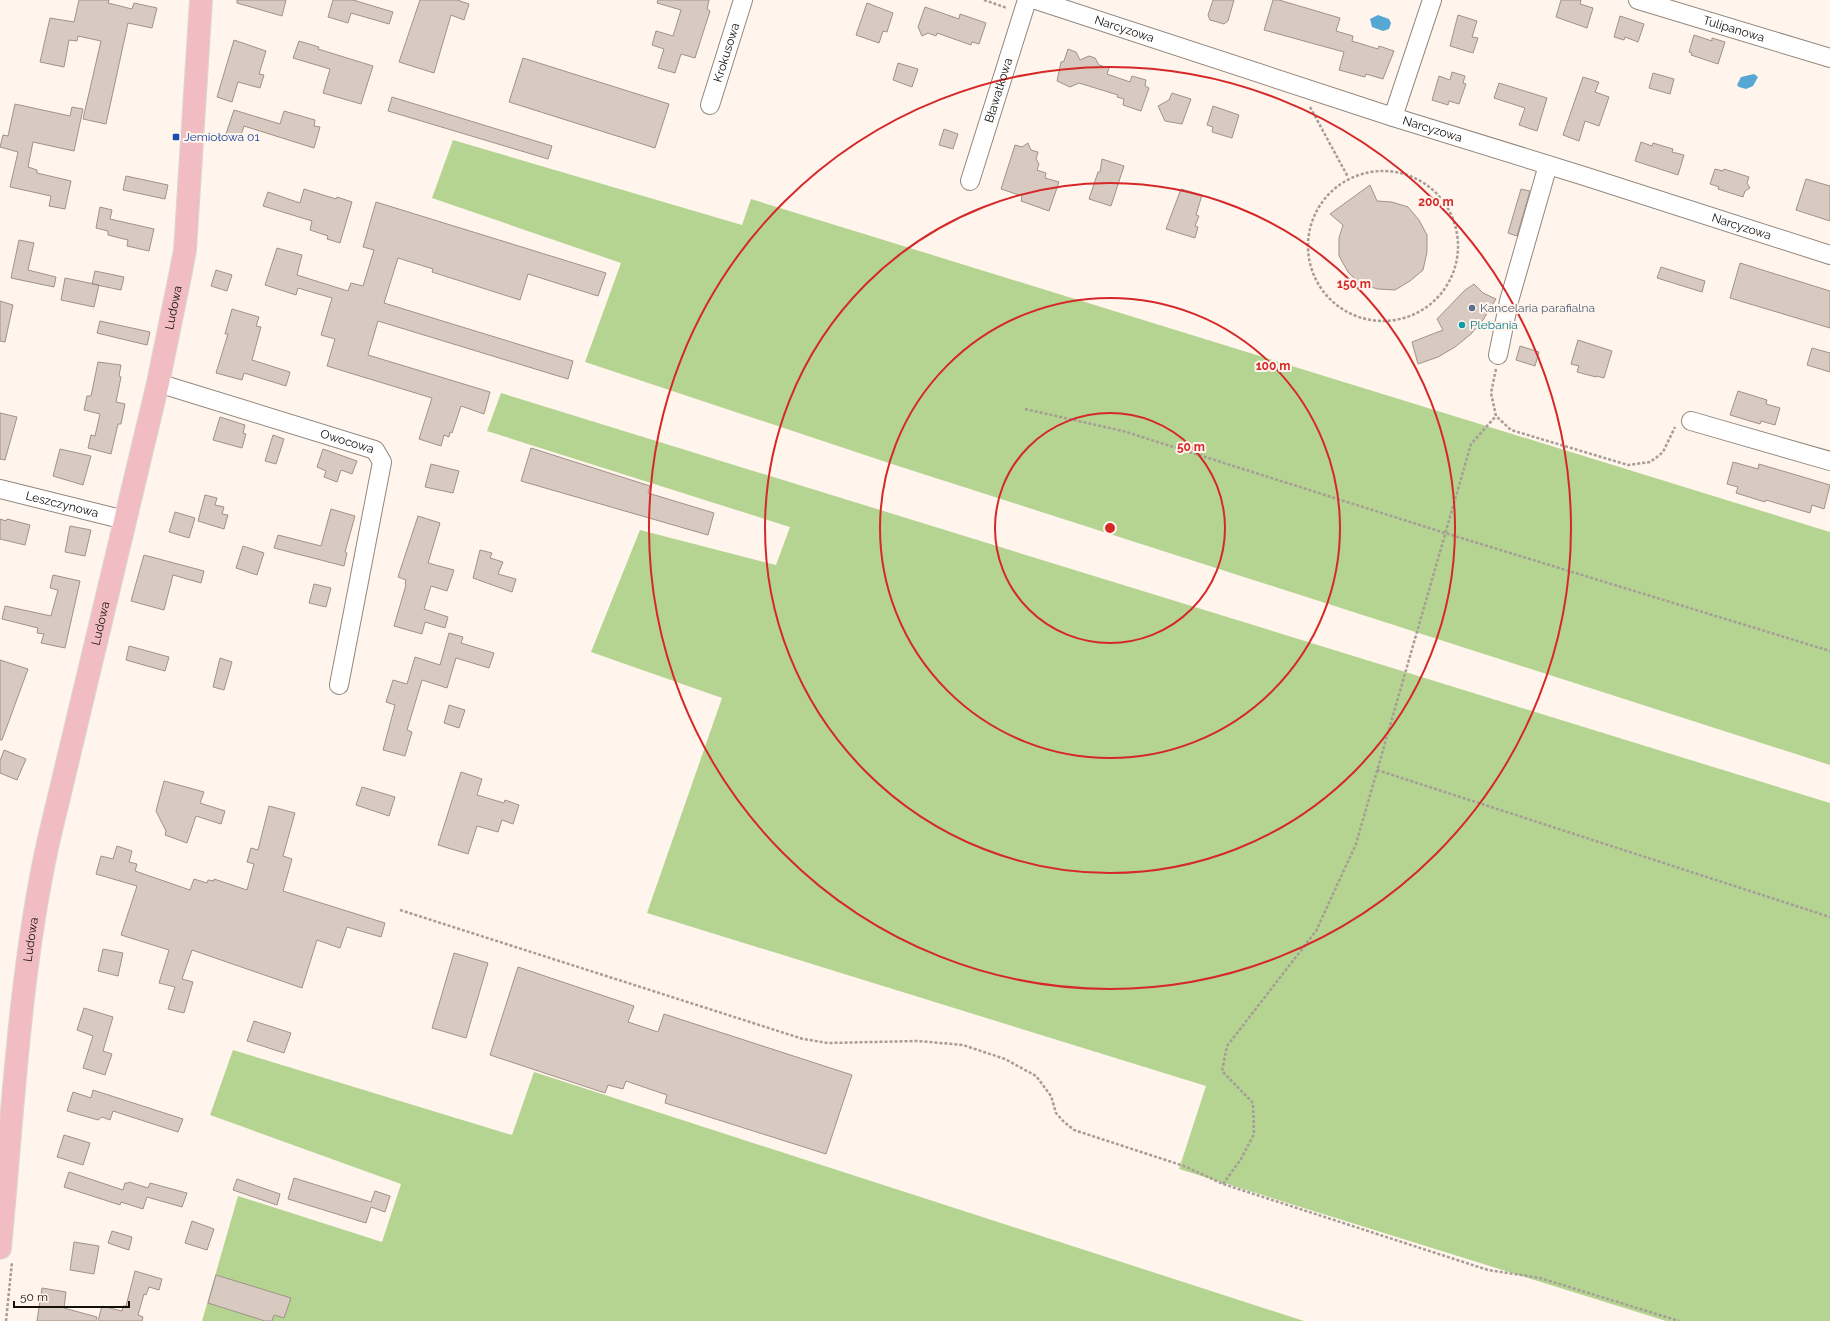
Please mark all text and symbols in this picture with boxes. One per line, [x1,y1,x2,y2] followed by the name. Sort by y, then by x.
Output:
[1093,13,1156,45] street label: Narcyzowa
[1701,13,1766,45] street label: Tulipanowa
[711,21,742,84] street label: Krokusowa
[982,56,1015,125] street label: Bławatkowa
[1401,113,1464,145] street label: Narcyzowa
[184,130,260,144] place label: Jemiołowa 01
[171,132,181,142] marker: Jemiołowa 01
[1418,195,1454,209] text: 200 m
[1710,210,1773,243] street label: Narcyzowa
[1337,277,1371,291] text: 150 m
[162,284,185,331] street label: Ludowa
[1480,301,1595,315] place label: Kancelaria parafialna
[1467,303,1477,313] marker: Kancelaria parafialna
[1470,318,1518,332] place label: Plebania
[1457,320,1467,330] marker: Plebania
[1256,359,1290,373] text: 100 m
[319,427,376,456] street label: Owocowa
[1177,440,1205,454] text: 50 m
[24,489,100,520] street label: Leszczynowa
[1103,521,1117,535] centre of rings
[89,600,113,647] street label: Ludowa
[21,916,41,963] street label: Ludowa
[14,1283,129,1309] scale bar
[20,1290,48,1304] text: 50 m

